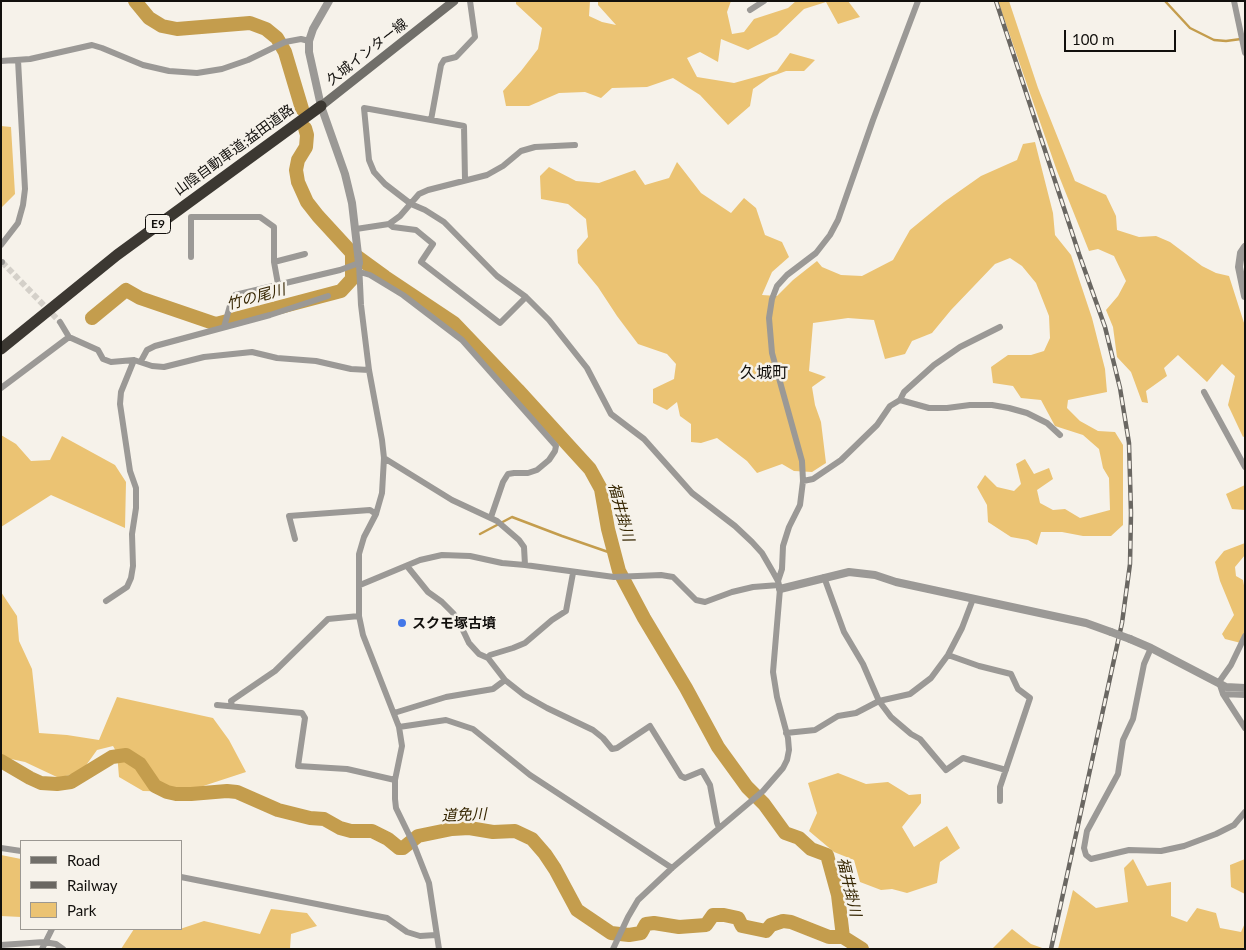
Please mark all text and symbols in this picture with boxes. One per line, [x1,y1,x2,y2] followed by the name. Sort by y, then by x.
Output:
[323,15,411,89] street label: 久城インター線
[1066,20,1178,52] scale bar
[1072,30,1114,48] text: 100 m
[171,101,297,199] street label: 山陰自動車道;益田道路
[146,214,170,233] road number: E9
[225,281,287,313] water label: 竹の尾川
[740,363,788,383] district label: 久城町
[605,481,637,543] water label: 福井掛川
[412,615,496,631] place label: スクモ塚古墳
[396,617,408,629] marker: スクモ塚古墳
[441,805,487,825] water label: 道免川
[20,840,182,930] legend
[67,851,100,869] text: Road
[833,856,865,918] water label: 福井掛川
[67,876,118,894] text: Railway
[67,901,96,919] text: Park

